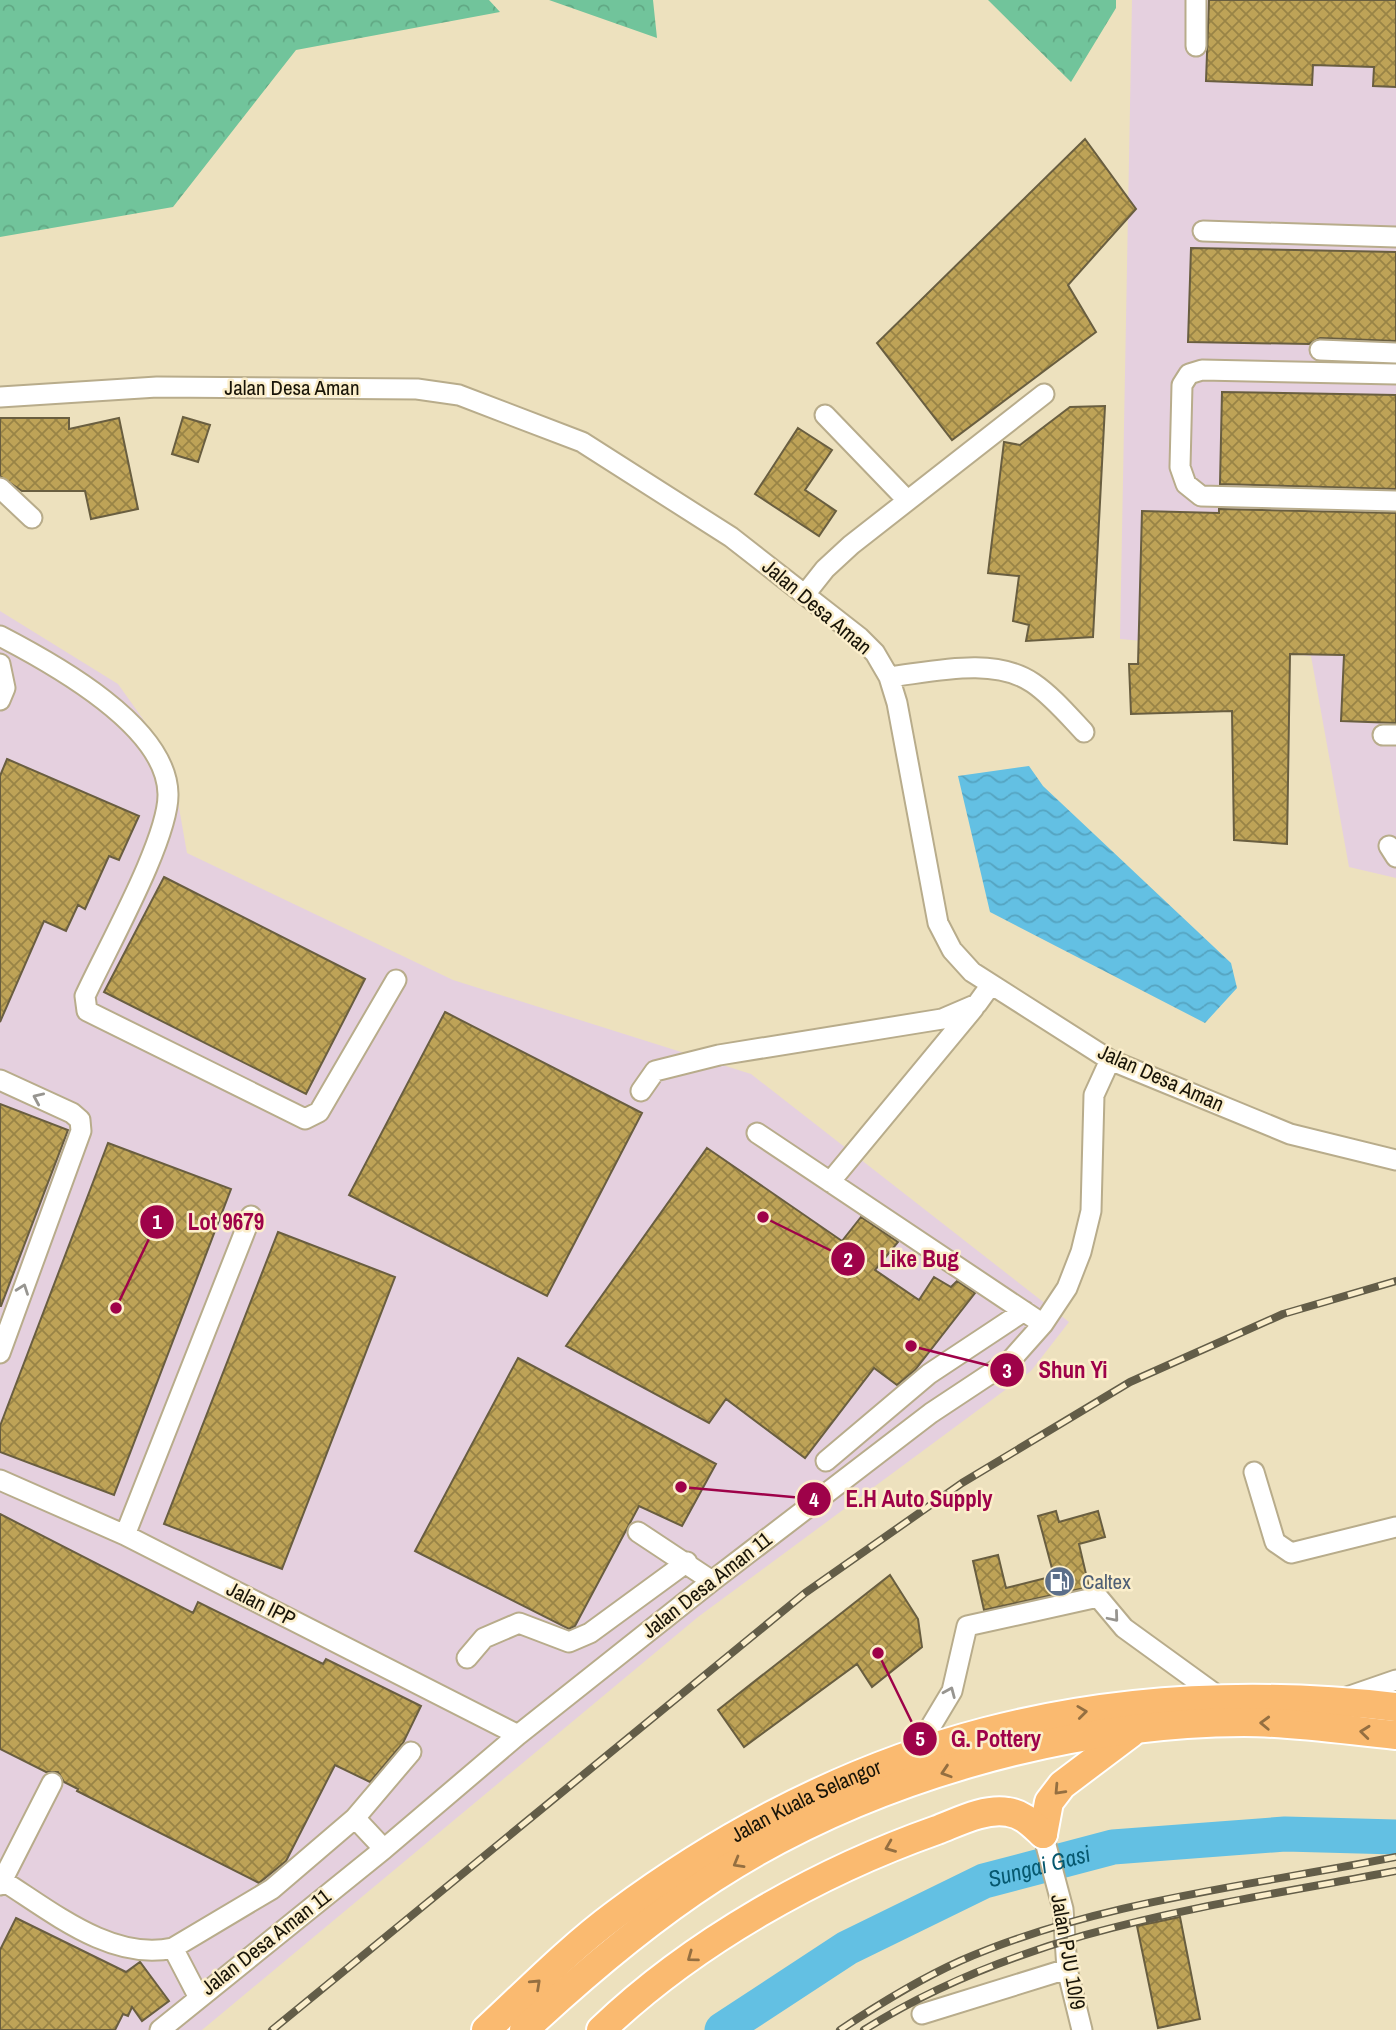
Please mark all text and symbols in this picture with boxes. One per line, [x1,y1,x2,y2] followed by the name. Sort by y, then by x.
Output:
[225,373,359,402] street label: Jalan Desa Aman
[756,552,878,661] street label: Jalan Desa Aman
[1094,1037,1229,1118] street label: Jalan Desa Aman
[33,1092,45,1106] one-way arrow
[139,1200,279,1244] callout: Lot 9679
[188,1206,264,1237] text: Lot 9679
[152,1207,162,1236] text: 1
[830,1237,973,1281] callout: Like Bug
[879,1243,959,1274] text: Like Bug
[843,1245,853,1274] text: 2
[15,1284,29,1296] one-way arrow
[990,1348,1122,1392] callout: Shun Yi
[1038,1354,1108,1385] text: Shun Yi
[1002,1356,1012,1385] text: 3
[796,1477,1007,1521] callout: E.H Auto Supply
[845,1483,993,1514] text: E.H Auto Supply
[809,1485,819,1514] text: 4
[636,1524,778,1645] street label: Jalan Desa Aman 11
[1042,1565,1076,1599] fuel station icon: Caltex
[1082,1567,1131,1596] place label: Caltex
[222,1574,301,1633] street label: Jalan IPP
[1106,1608,1118,1621] one-way arrow
[942,1686,956,1699] one-way arrow
[1076,1704,1088,1719] one-way arrow
[1260,1716,1271,1731] one-way arrow
[902,1717,1055,1761] callout: G. Pottery
[951,1723,1042,1754] text: G. Pottery
[915,1724,925,1753] text: 5
[1359,1725,1370,1740] one-way arrow
[725,1752,885,1849] street label: Jalan Kuala Selangor
[940,1763,952,1778] one-way arrow
[1055,1782,1068,1795] one-way arrow
[984,1837,1094,1894] water label: Sungai Gasi
[885,1838,897,1852] one-way arrow
[733,1855,745,1868] one-way arrow
[195,1881,337,2002] street label: Jalan Desa Aman 11
[1044,1892,1093,2012] street label: Jalan PJU 10/9
[687,1949,700,1961] one-way arrow
[528,1979,541,1992] one-way arrow

